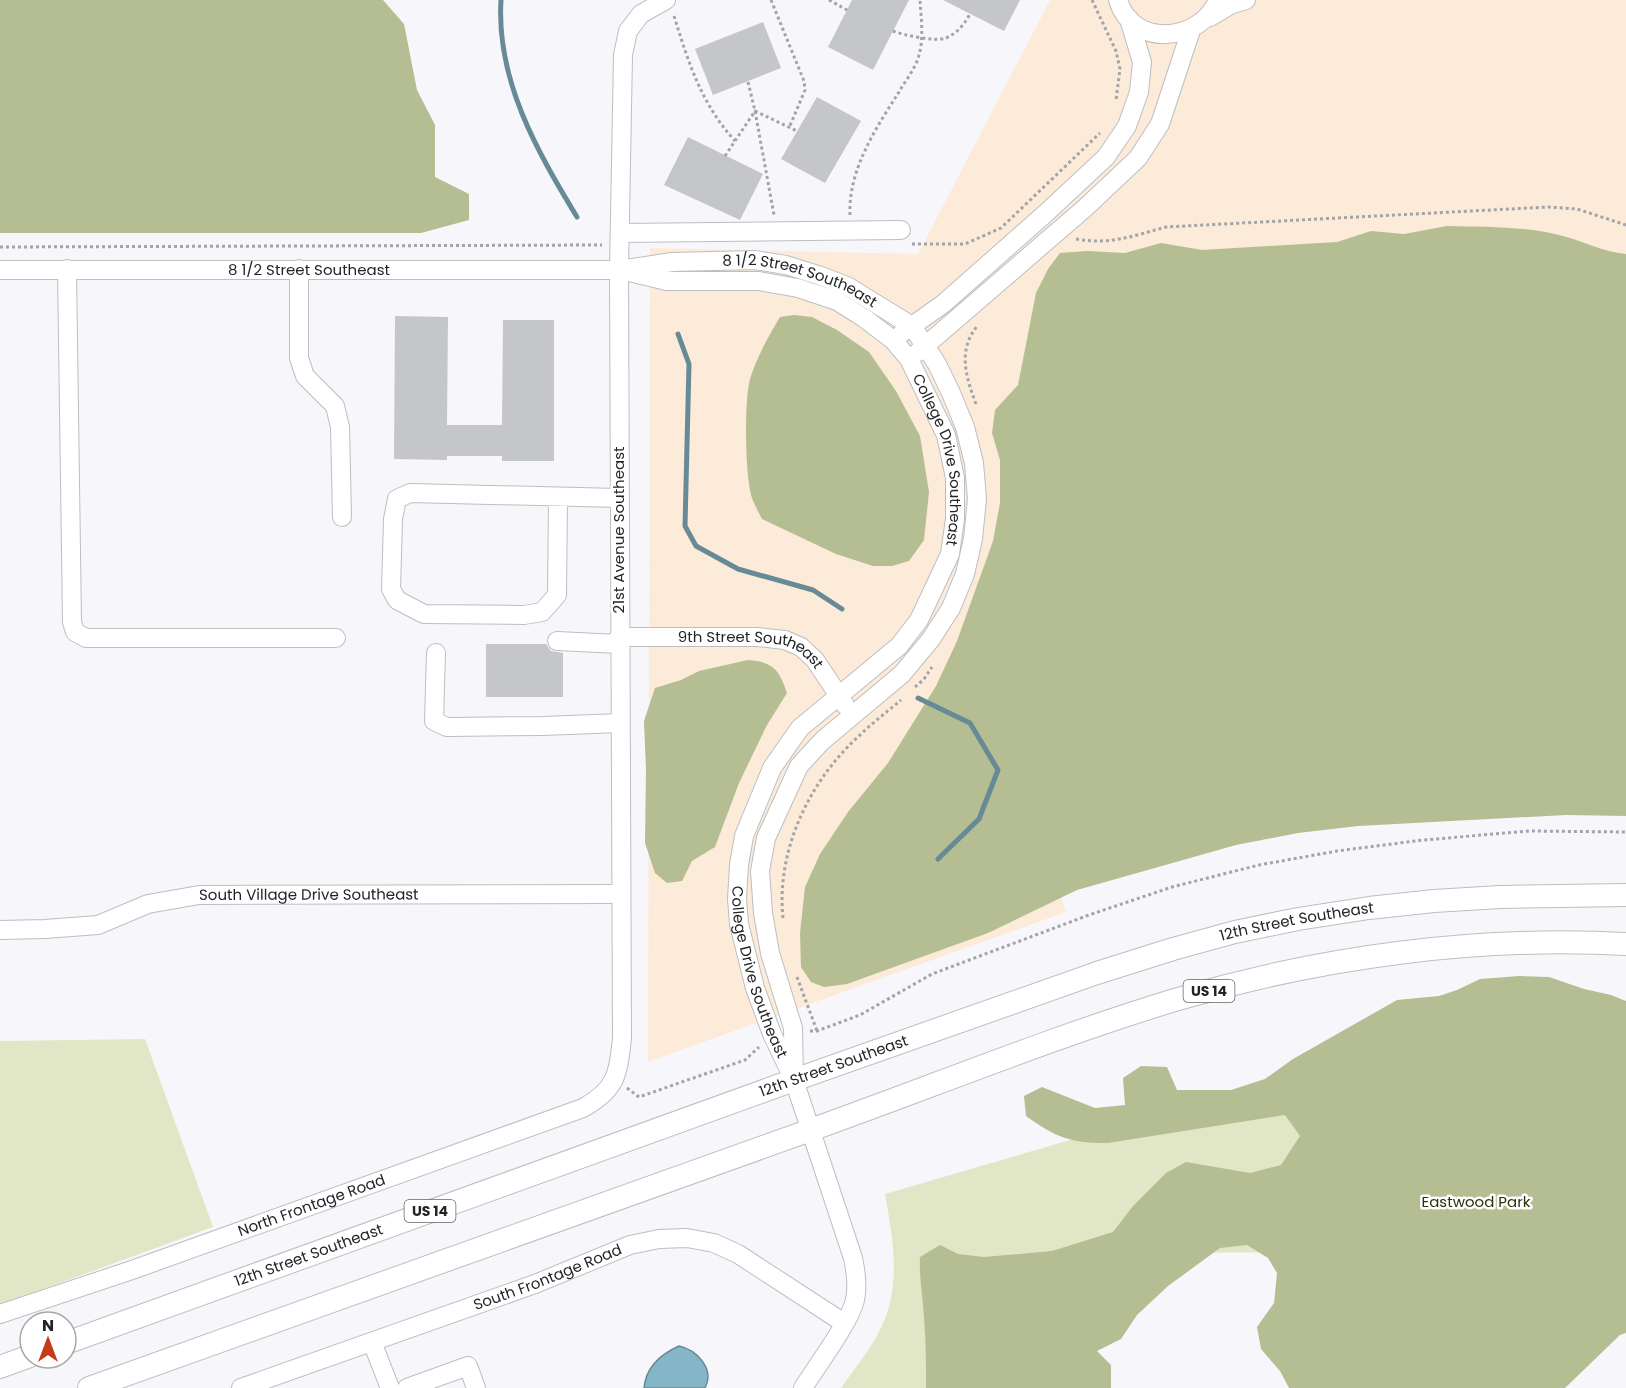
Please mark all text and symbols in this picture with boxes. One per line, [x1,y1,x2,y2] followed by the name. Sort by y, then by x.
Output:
[722,249,881,312] street label: 8 1/2 Street Southeast
[228,259,390,280] street label: 8 1/2 Street Southeast
[908,370,966,547] street label: College Drive Southeast
[608,447,629,613] street label: 21st Avenue Southeast
[678,626,829,673] street label: 9th Street Southeast
[199,883,419,905] street label: South Village Drive Southeast
[727,885,793,1061] street label: College Drive Southeast
[1217,897,1375,946] street label: 12th Street Southeast
[1184,980,1234,1002] road number: US 14
[756,1030,911,1102] street label: 12th Street Southeast
[235,1169,388,1241] street label: North Frontage Road
[1422,1191,1531,1212] park label: Eastwood Park
[404,1200,456,1222] road number: US 14
[231,1218,386,1291] street label: 12th Street Southeast
[470,1239,625,1315] street label: South Frontage Road
[18,1310,78,1370] north arrow
[42,1314,54,1337] text: N

